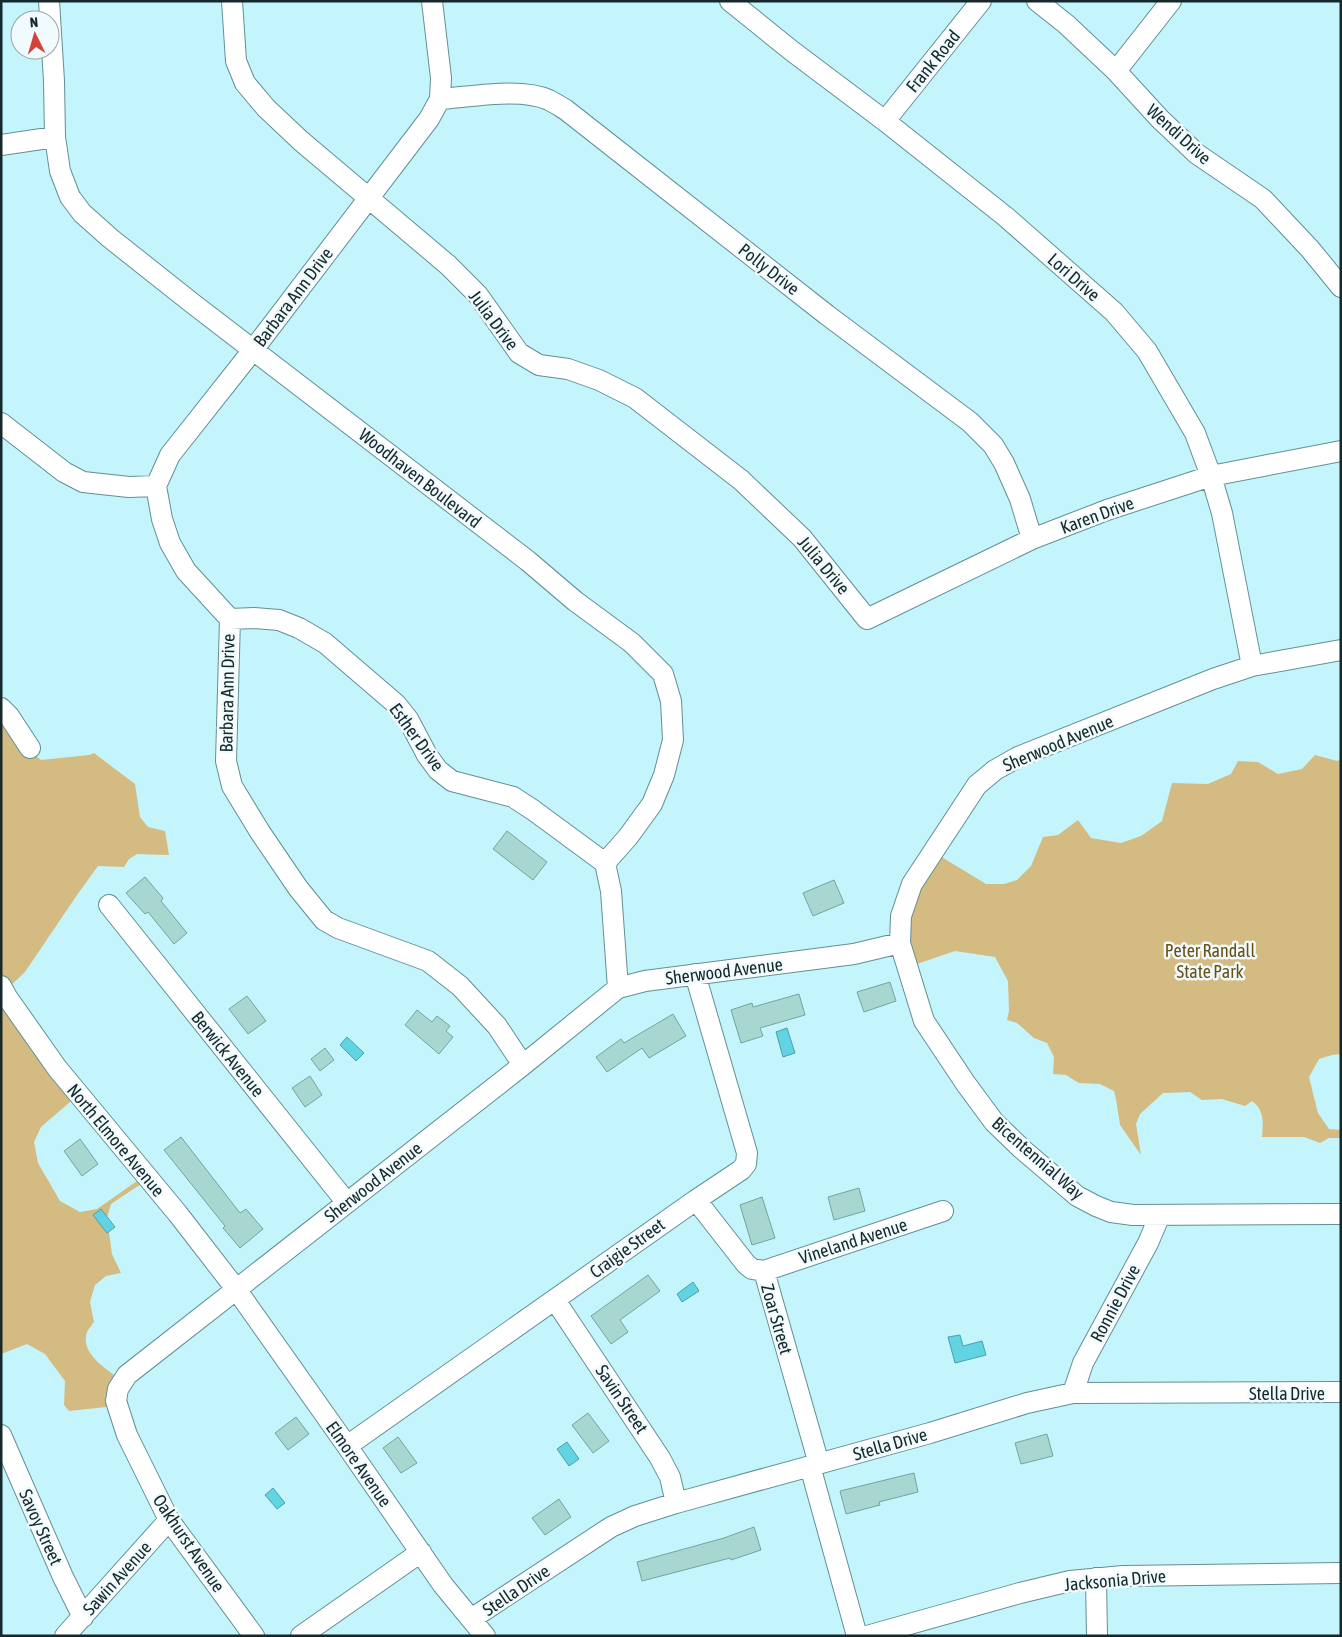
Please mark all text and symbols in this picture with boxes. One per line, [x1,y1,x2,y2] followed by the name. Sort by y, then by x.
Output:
[10,10,60,60] north arrow
[29,14,39,30] text: N
[902,26,964,96] street label: Frank Road
[1142,100,1216,168] street label: Wendi Drive
[734,239,804,299] street label: Polly Drive
[249,243,337,351] street label: Barbara Ann Drive
[1044,249,1104,305] street label: Lori Drive
[465,286,523,354] street label: Julia Drive
[355,424,485,532] street label: Woodhaven Boulevard
[1057,492,1137,538] street label: Karen Drive
[794,532,854,598] street label: Julia Drive
[215,634,239,752] street label: Barbara Ann Drive
[385,699,449,775] street label: Esther Drive
[1000,710,1116,776] street label: Sherwood Avenue
[1165,940,1255,982] park label: Peter Randall State Park
[664,953,784,989] street label: Sherwood Avenue
[187,1007,269,1101] street label: Berwick Avenue
[63,1080,169,1200] street label: North Elmore Avenue
[988,1112,1088,1204] street label: Bicentennial Way
[320,1137,426,1227] street label: Sherwood Avenue
[585,1214,669,1282] street label: Craigie Street
[796,1214,910,1268] street label: Vineland Avenue
[1086,1261,1144,1345] street label: Ronnie Drive
[757,1281,797,1357] street label: Zoar Street
[591,1361,653,1437] street label: Savin Street
[1249,1383,1325,1404] street label: Stella Drive
[322,1417,396,1511] street label: Elmore Avenue
[851,1423,929,1465] street label: Stella Drive
[15,1486,67,1568] street label: Savoy Street
[149,1490,229,1596] street label: Oakhurst Avenue
[78,1537,156,1619] street label: Sawin Avenue
[479,1560,553,1620] street label: Stella Drive
[1063,1565,1167,1595] street label: Jacksonia Drive

